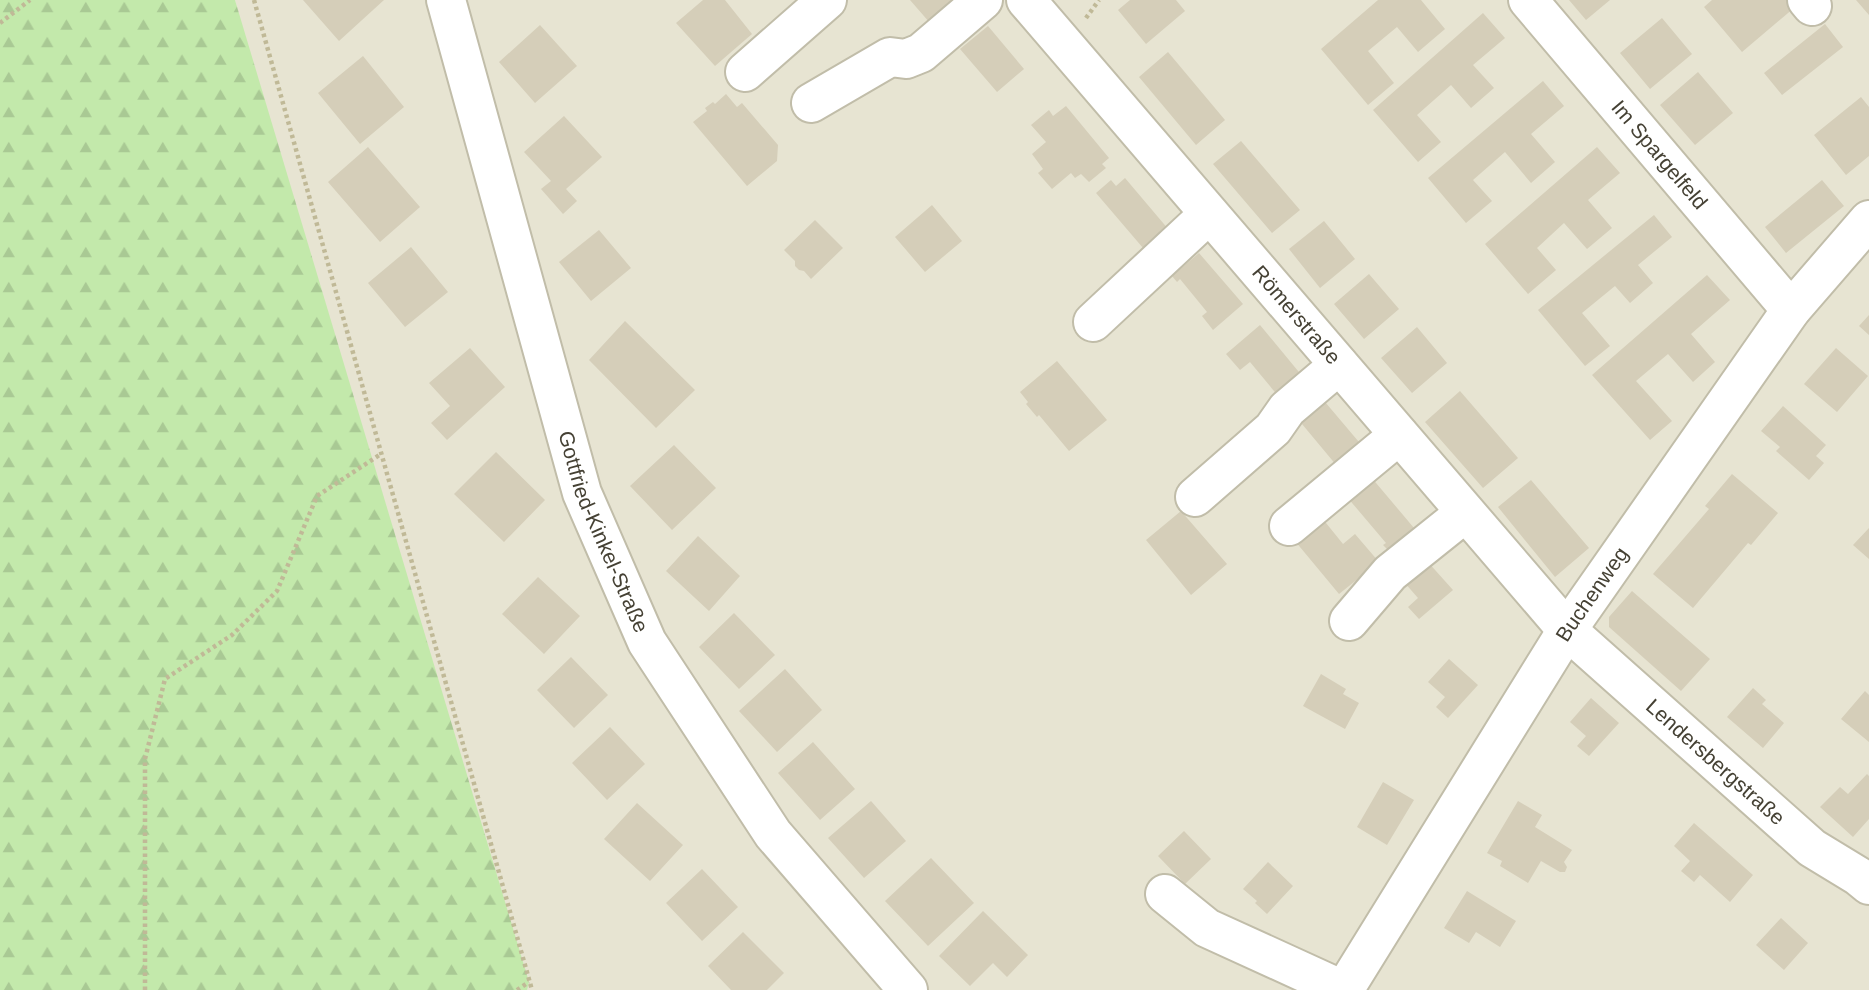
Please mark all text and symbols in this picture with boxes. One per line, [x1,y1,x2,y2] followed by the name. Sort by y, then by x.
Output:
[1607,95,1712,214] street label: Im Spargelfeld
[1248,261,1345,369] street label: Römerstraße
[554,428,653,636] street label: Gottfried-Kinkel-Straße
[1551,542,1632,645] street label: Buchenweg
[1642,694,1790,829] street label: Lendersbergstraße

